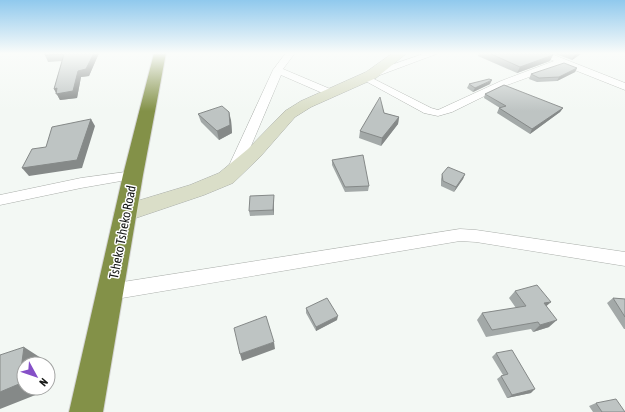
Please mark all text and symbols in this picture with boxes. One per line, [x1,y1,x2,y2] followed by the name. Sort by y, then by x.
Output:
[106,184,139,280] street label: Tsheko Tsheko Road
[16,356,56,396] north arrow
[37,376,50,389] text: N

